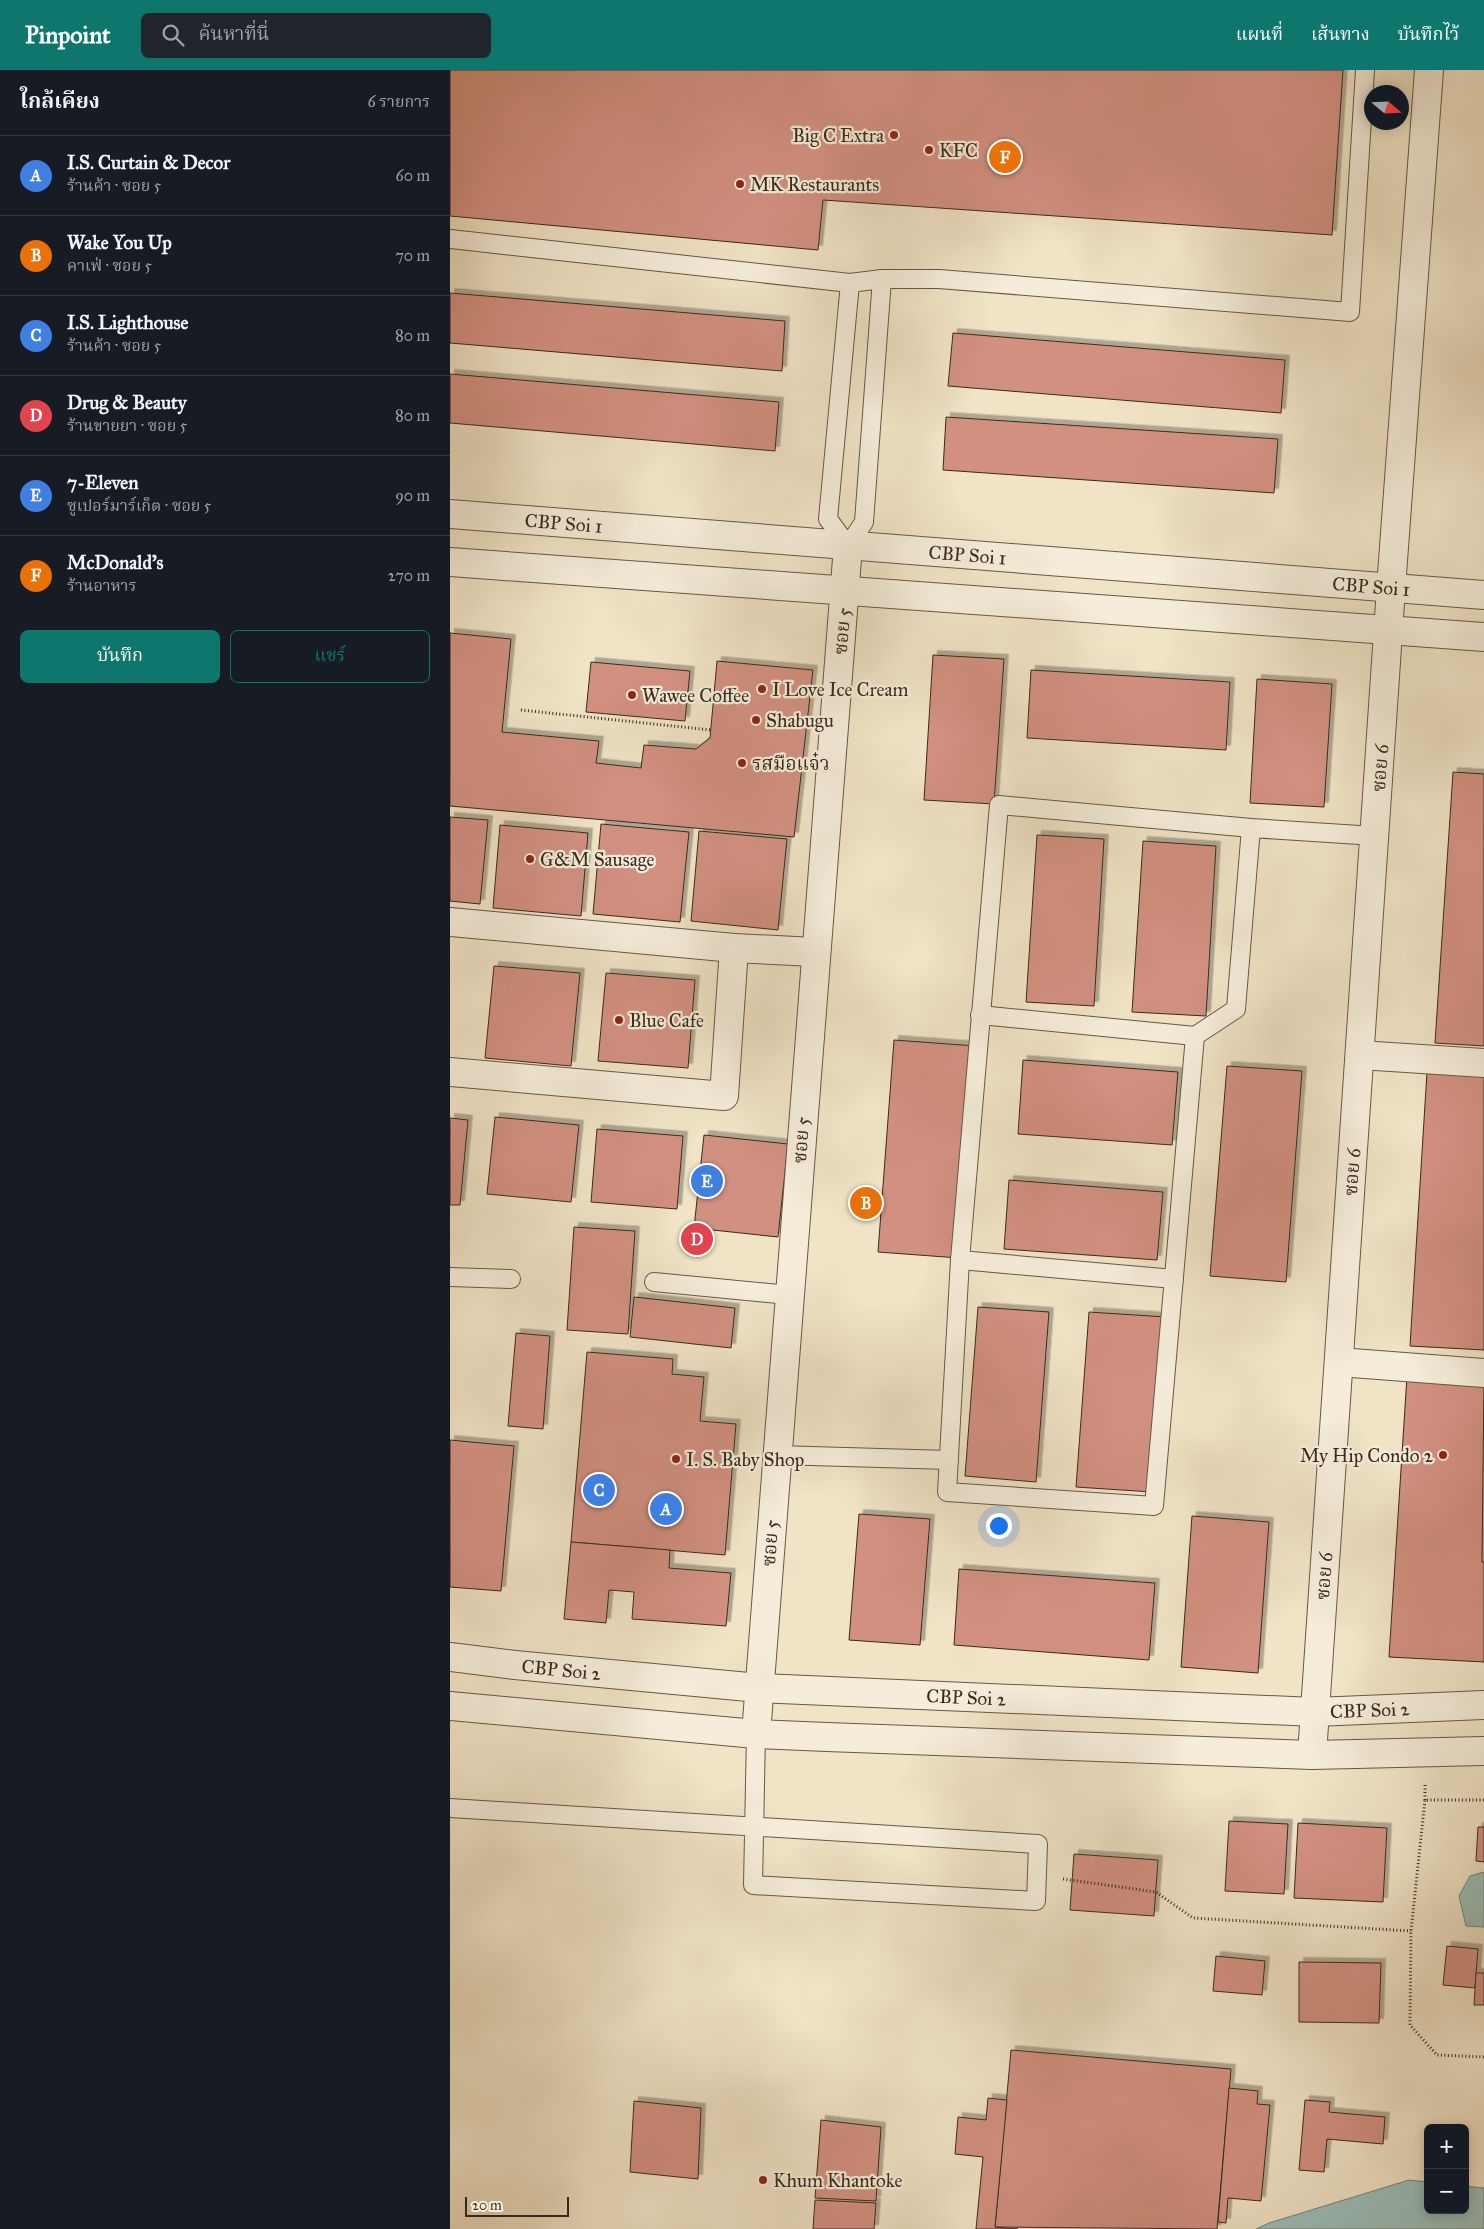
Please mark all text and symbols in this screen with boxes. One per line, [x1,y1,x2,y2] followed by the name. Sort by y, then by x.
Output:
[141,13,491,58] search box
[25,20,111,50] text: Pinpoint
[159,21,187,49] icon: search
[199,22,269,45] text: ค้นหาที่นี่
[1236,23,1283,45] text: แผนที่
[1311,23,1370,45] text: เส้นทาง
[1398,23,1459,45] text: บันทึกไว้
[1364,85,1409,130] north arrow
[20,88,100,114] text: ใกล้เคียง
[367,92,430,111] text: 6 รายการ
[792,124,885,148] place label: Big C Extra
[888,129,900,141] marker: Big C Extra
[989,138,1021,176] pin: F
[939,139,978,162] place label: KFC
[923,144,935,156] marker: KFC
[67,151,230,174] text: I.S. Curtain & Decor
[31,166,41,185] text: A
[396,166,430,185] text: 60 m
[750,173,879,196] place label: MK Restaurants
[67,176,161,195] text: ร้านค้า · ซอย 5
[734,178,746,190] marker: MK Restaurants
[67,231,172,254] text: Wake You Up
[31,246,41,265] text: B
[395,246,430,265] text: 70 m
[67,256,152,275] text: คาเฟ่ · ซอย 5
[67,311,188,334] text: I.S. Lighthouse
[31,326,41,345] text: C
[395,326,430,345] text: 80 m
[67,336,161,355] text: ร้านค้า · ซอย 5
[67,391,187,414] text: Drug & Beauty
[30,406,42,425] text: D
[395,406,430,425] text: 80 m
[67,416,187,435] text: ร้านขายยา · ซอย 5
[67,471,139,494] text: 7-Eleven
[30,486,42,505] text: E
[395,486,430,505] text: 90 m
[67,496,211,515] text: ซูเปอร์มาร์เก็ต · ซอย 5
[524,508,603,537] street label: CBP Soi 1
[928,540,1007,569] street label: CBP Soi 1
[67,551,163,574] text: McDonald's
[31,566,41,585] text: F
[388,566,430,585] text: 270 m
[1331,572,1411,601] street label: CBP Soi 1
[67,576,136,595] text: ร้านอาหาร
[829,606,856,655] street label: ซอย 5
[20,630,220,683] button: บันทึก
[230,630,430,683] button: แชร์
[772,678,908,701] place label: I Love Ice Cream
[756,683,768,695] marker: I Love Ice Cream
[642,684,749,707] place label: Wawee Coffee
[626,689,638,701] marker: Wawee Coffee
[766,709,834,733] place label: Shabugu
[750,714,762,726] marker: Shabugu
[1367,742,1393,793] street label: ซอย 6
[752,752,830,775] place label: รสมือแจ๋ว
[736,757,748,769] marker: รสมือแจ๋ว
[540,848,655,872] place label: G&M Sausage
[524,853,536,865] marker: G&M Sausage
[629,1009,704,1032] place label: Blue Cafe
[613,1014,625,1026] marker: Blue Cafe
[788,1116,814,1164] street label: ซอย 5
[1339,1146,1365,1197] street label: ซอย 6
[691,1162,723,1200] pin: E
[850,1184,882,1222] pin: B
[681,1220,713,1258] pin: D
[1300,1444,1434,1467] place label: My Hip Condo 2
[686,1448,804,1471] place label: I. S. Baby Shop
[1437,1449,1449,1461] marker: My Hip Condo 2
[670,1453,682,1465] marker: I. S. Baby Shop
[583,1471,615,1509] pin: C
[650,1490,682,1528] pin: A
[986,1513,1012,1539] your location
[757,1519,783,1567] street label: ซอย 5
[1311,1550,1337,1601] street label: ซอย 6
[521,1654,603,1685] street label: CBP Soi 2
[926,1684,1007,1710] street label: CBP Soi 2
[1330,1697,1411,1723] street label: CBP Soi 2
[1424,2124,1469,2214] map controls
[1424,2124,1469,2169] button: +
[773,2169,902,2192] place label: Khum Khantoke
[1424,2169,1469,2214] button: −
[757,2174,769,2186] marker: Khum Khantoke
[465,2194,569,2217] scale bar
[472,2197,502,2214] text: 20 m

